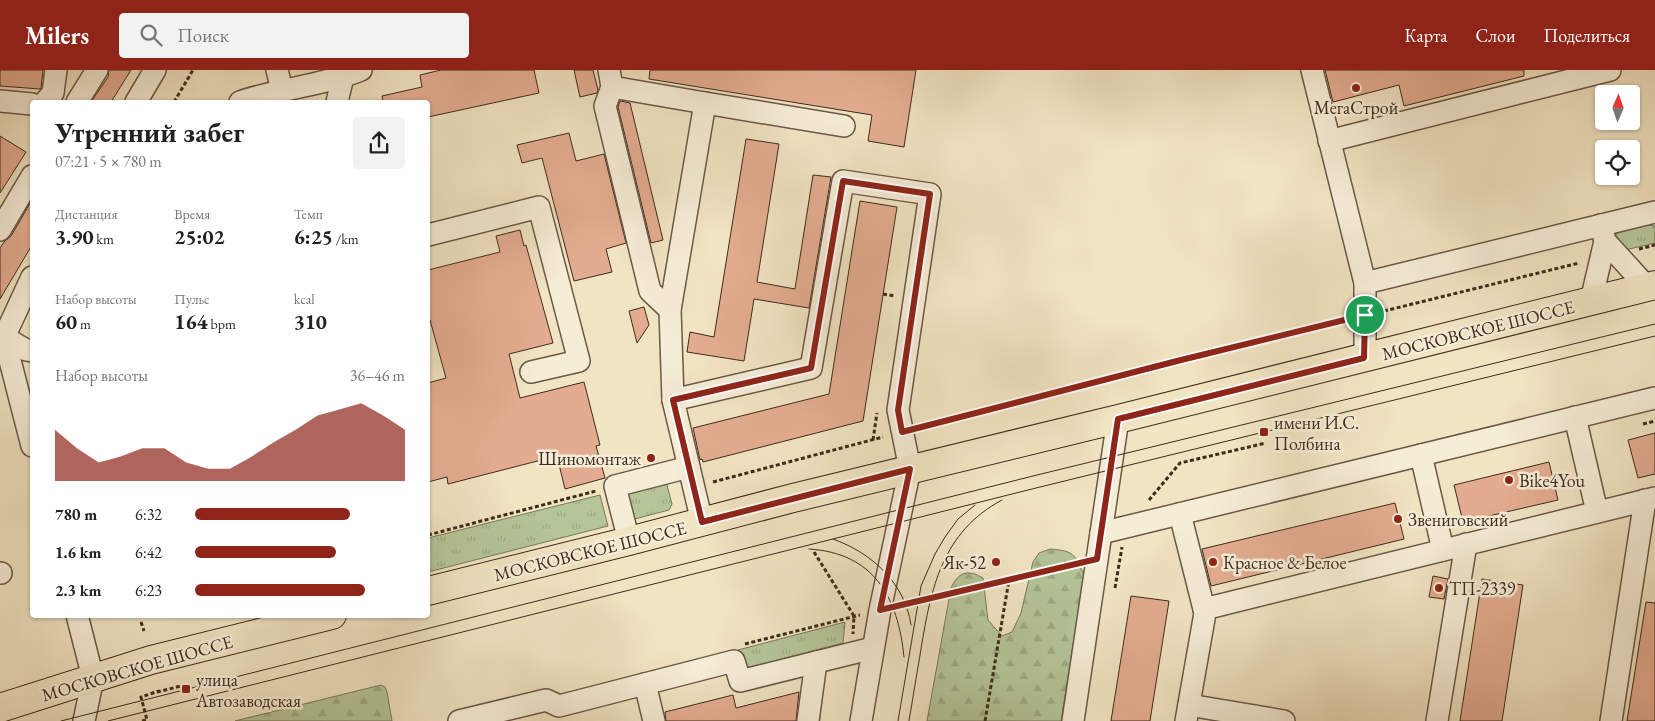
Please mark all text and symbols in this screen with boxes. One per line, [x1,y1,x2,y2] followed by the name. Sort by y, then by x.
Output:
[119,13,469,58] search box
[25,20,89,51] text: Milers
[137,21,165,49] icon: search
[177,23,229,48] text: Поиск
[1405,24,1448,47] text: Карта
[1476,24,1515,47] text: Слои
[1543,24,1630,47] text: Поделиться
[1350,82,1362,94] marker: МегаСтрой
[1595,85,1640,130] north arrow
[1595,85,1640,185] map controls
[1314,96,1399,119] place label: МегаСтрой
[55,114,244,150] text: Утренний забег
[353,117,405,169] button: share
[1595,140,1640,185] button: locate
[55,151,162,172] text: 07:21 · 5 × 780 m
[55,205,117,223] text: Дистанция
[174,205,210,223] text: Время
[294,205,323,223] text: Темп
[55,223,94,250] text: 3.90
[174,223,225,250] text: 25:02
[294,223,333,250] text: 6:25
[94,230,114,248] text: km
[333,230,359,248] text: /km
[55,290,136,308] text: Набор высоты
[174,290,210,308] text: Пульс
[294,290,315,308] text: kcal
[1344,294,1386,336] pin
[1379,295,1577,365] street label: МОСКОВСКОЕ ШОССЕ
[1351,301,1379,329] icon: arrive
[55,308,77,335] text: 60
[174,308,208,335] text: 164
[294,308,327,335] text: 310
[77,315,91,333] text: m
[208,315,236,333] text: bpm
[55,365,148,386] text: Набор высоты
[350,365,405,386] text: 36–46 m
[1274,411,1359,455] place label: имени И.С. Полбина
[1258,426,1270,438] marker: имени И.С. Полбина
[538,447,641,470] place label: Шиномонтаж
[645,452,657,464] marker: Шиномонтаж
[1519,469,1586,492] place label: Bike4You
[1503,474,1515,486] marker: Bike4You
[55,504,97,525] text: 780 m
[135,504,162,525] text: 6:32
[1408,508,1509,531] place label: Звениговский
[1392,513,1404,525] marker: Звениговский
[491,516,689,586] street label: МОСКОВСКОЕ ШОССЕ
[55,542,101,563] text: 1.6 km
[135,542,162,563] text: 6:42
[942,551,986,574] place label: Як-52
[1223,551,1346,574] place label: Красное & Белое
[990,556,1002,568] marker: Як-52
[1207,556,1219,568] marker: Красное & Белое
[1449,577,1516,600] place label: ТП-2339
[55,580,101,601] text: 2.3 km
[135,580,162,601] text: 6:23
[1433,582,1445,594] marker: ТП-2339
[39,630,235,706] street label: МОСКОВСКОЕ ШОССЕ
[195,668,301,712] place label: улица Автозаводская
[180,683,192,695] marker: улица Автозаводская

